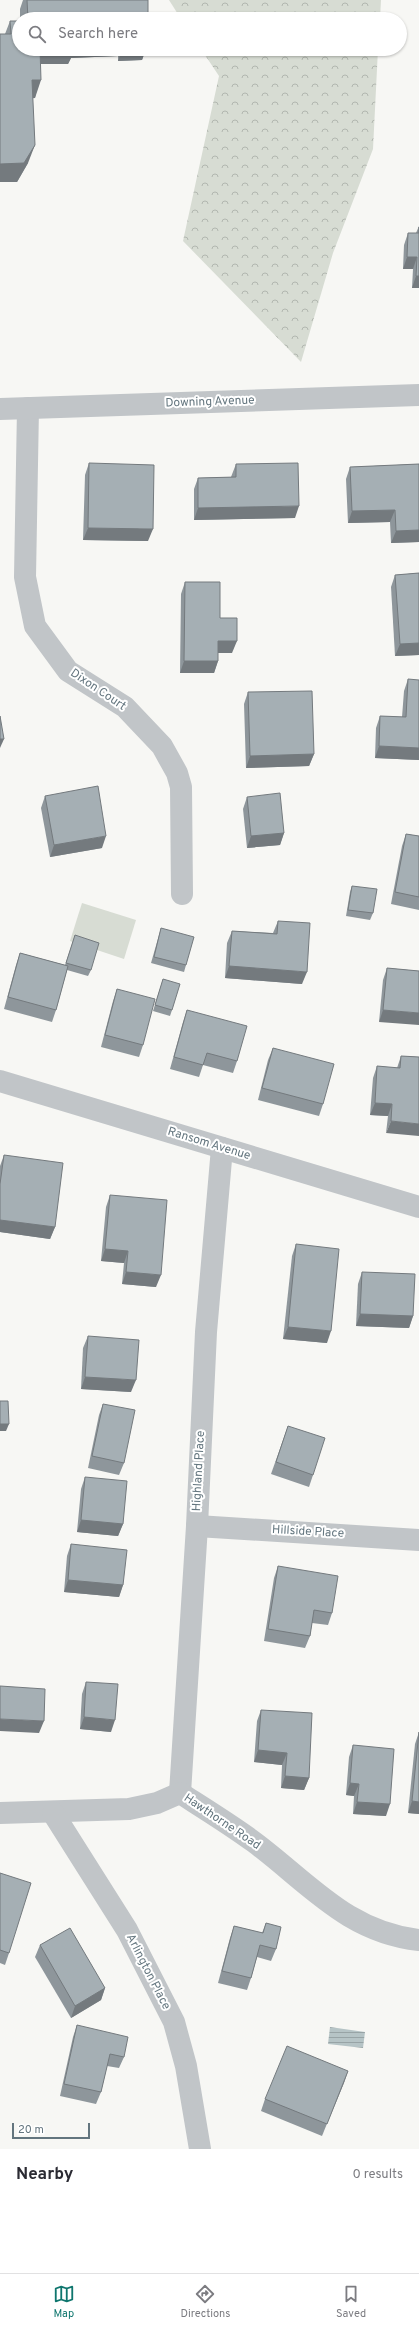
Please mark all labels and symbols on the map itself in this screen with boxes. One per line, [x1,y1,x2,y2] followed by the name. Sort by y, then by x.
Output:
[165,392,255,412] street label: Downing Avenue
[67,665,129,715] street label: Dixon Court
[166,1124,252,1164] street label: Ransom Avenue
[189,1430,209,1512] street label: Highland Place
[272,1522,344,1542] street label: Hillside Place
[180,1790,264,1854] street label: Hawthorne Road
[122,1931,174,2013] street label: Arlington Place
[12,2121,90,2140] scale bar

